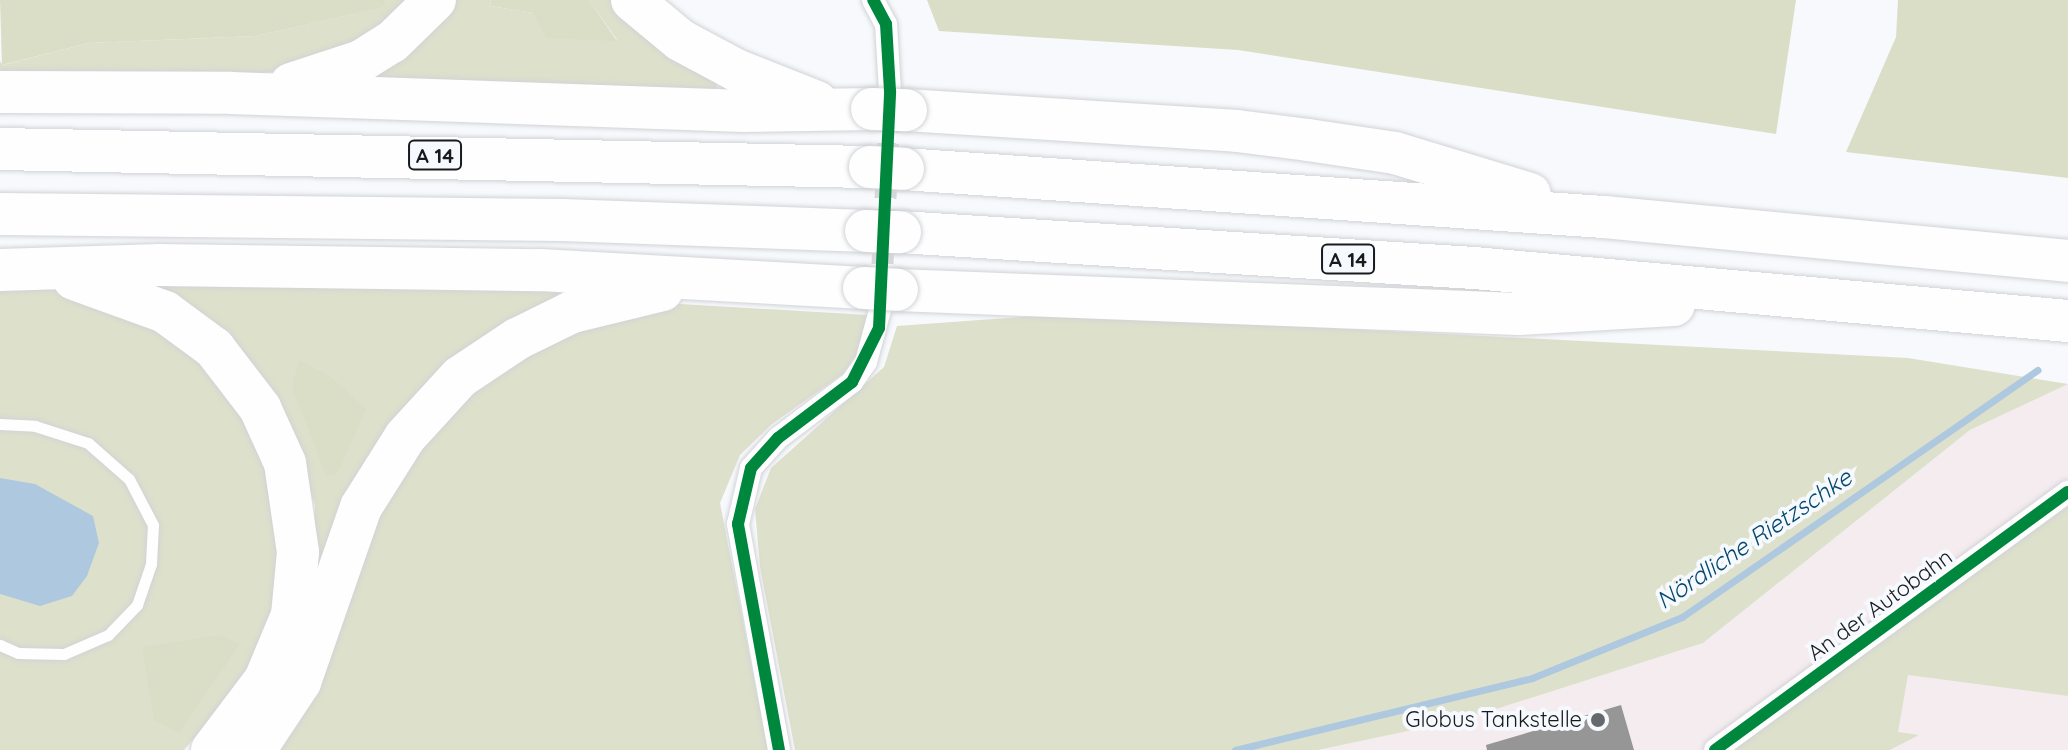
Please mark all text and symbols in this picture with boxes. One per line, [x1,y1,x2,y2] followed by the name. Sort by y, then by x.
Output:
[407,139,463,171] road number: A 14
[1320,243,1376,275] road number: A 14
[1651,463,1857,615] water label: Nördliche Rietzschke
[1803,544,1957,666] street label: An der Autobahn
[1405,707,1582,733] place label: Globus Tankstelle
[1589,711,1607,729] marker: Globus Tankstelle

